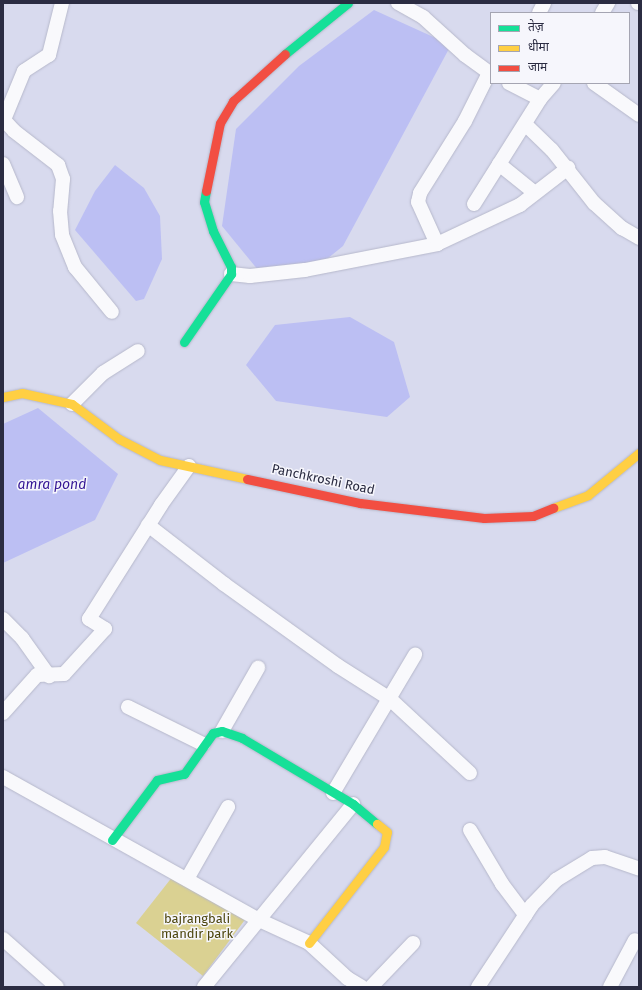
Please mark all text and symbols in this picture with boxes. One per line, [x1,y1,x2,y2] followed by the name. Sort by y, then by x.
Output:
[490,12,630,84] legend
[528,20,544,34] text: तेज़
[528,40,549,54] text: धीमा
[528,60,547,74] text: जाम
[270,461,376,499] street label: Panchkroshi Road
[18,477,86,493] water label: amra pond
[161,912,233,943] park label: bajrangbali mandir park

